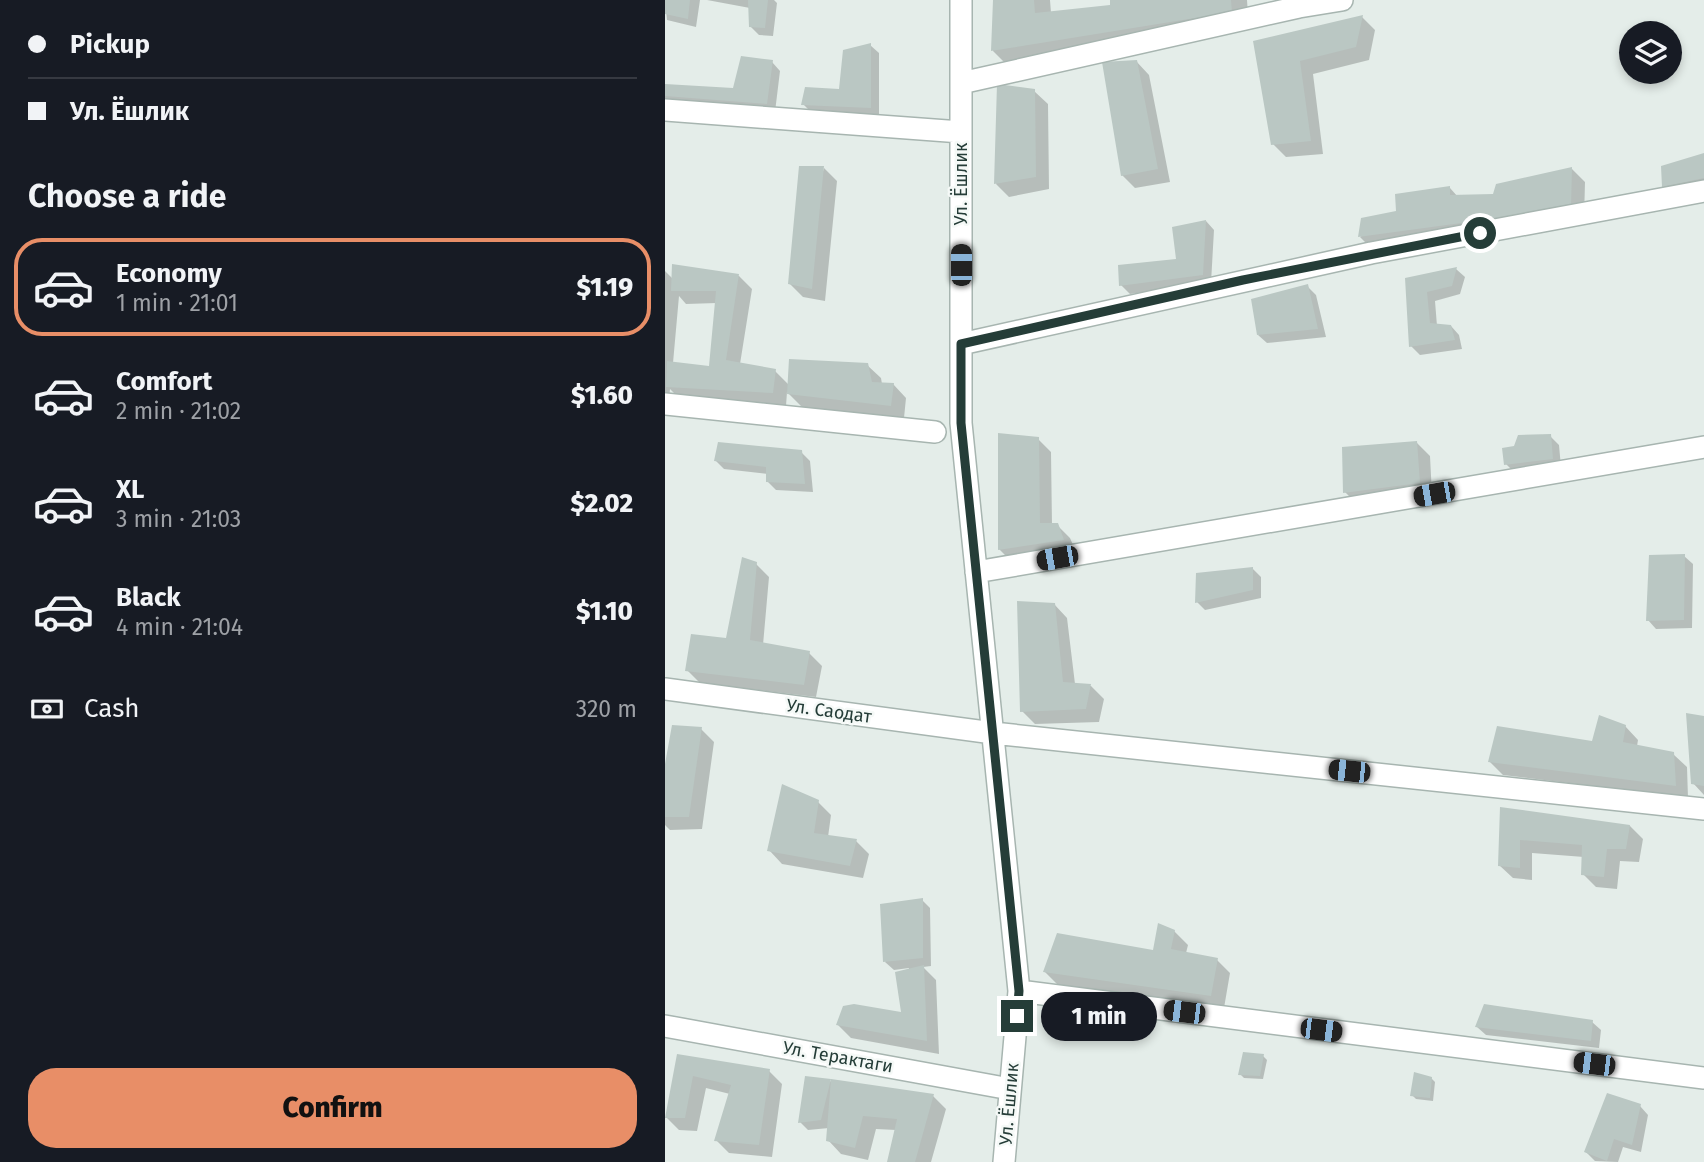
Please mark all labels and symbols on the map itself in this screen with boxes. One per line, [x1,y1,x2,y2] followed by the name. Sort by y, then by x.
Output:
[950,142,972,225] street label: Ул. Ёшлик
[1464,217,1496,249] route start
[951,244,972,286] car
[1412,480,1457,508] car
[1035,544,1080,572] car
[785,694,874,728] street label: Ул. Саодат
[1328,758,1371,784] car
[1041,992,1157,1040] callout: 1 min
[1162,999,1207,1025] car
[1001,1000,1033,1032] route end
[1299,1017,1344,1043] car
[781,1036,895,1078] street label: Ул. Терактаги
[1572,1051,1617,1077] car
[994,1061,1024,1146] street label: Ул. Ёшлик

